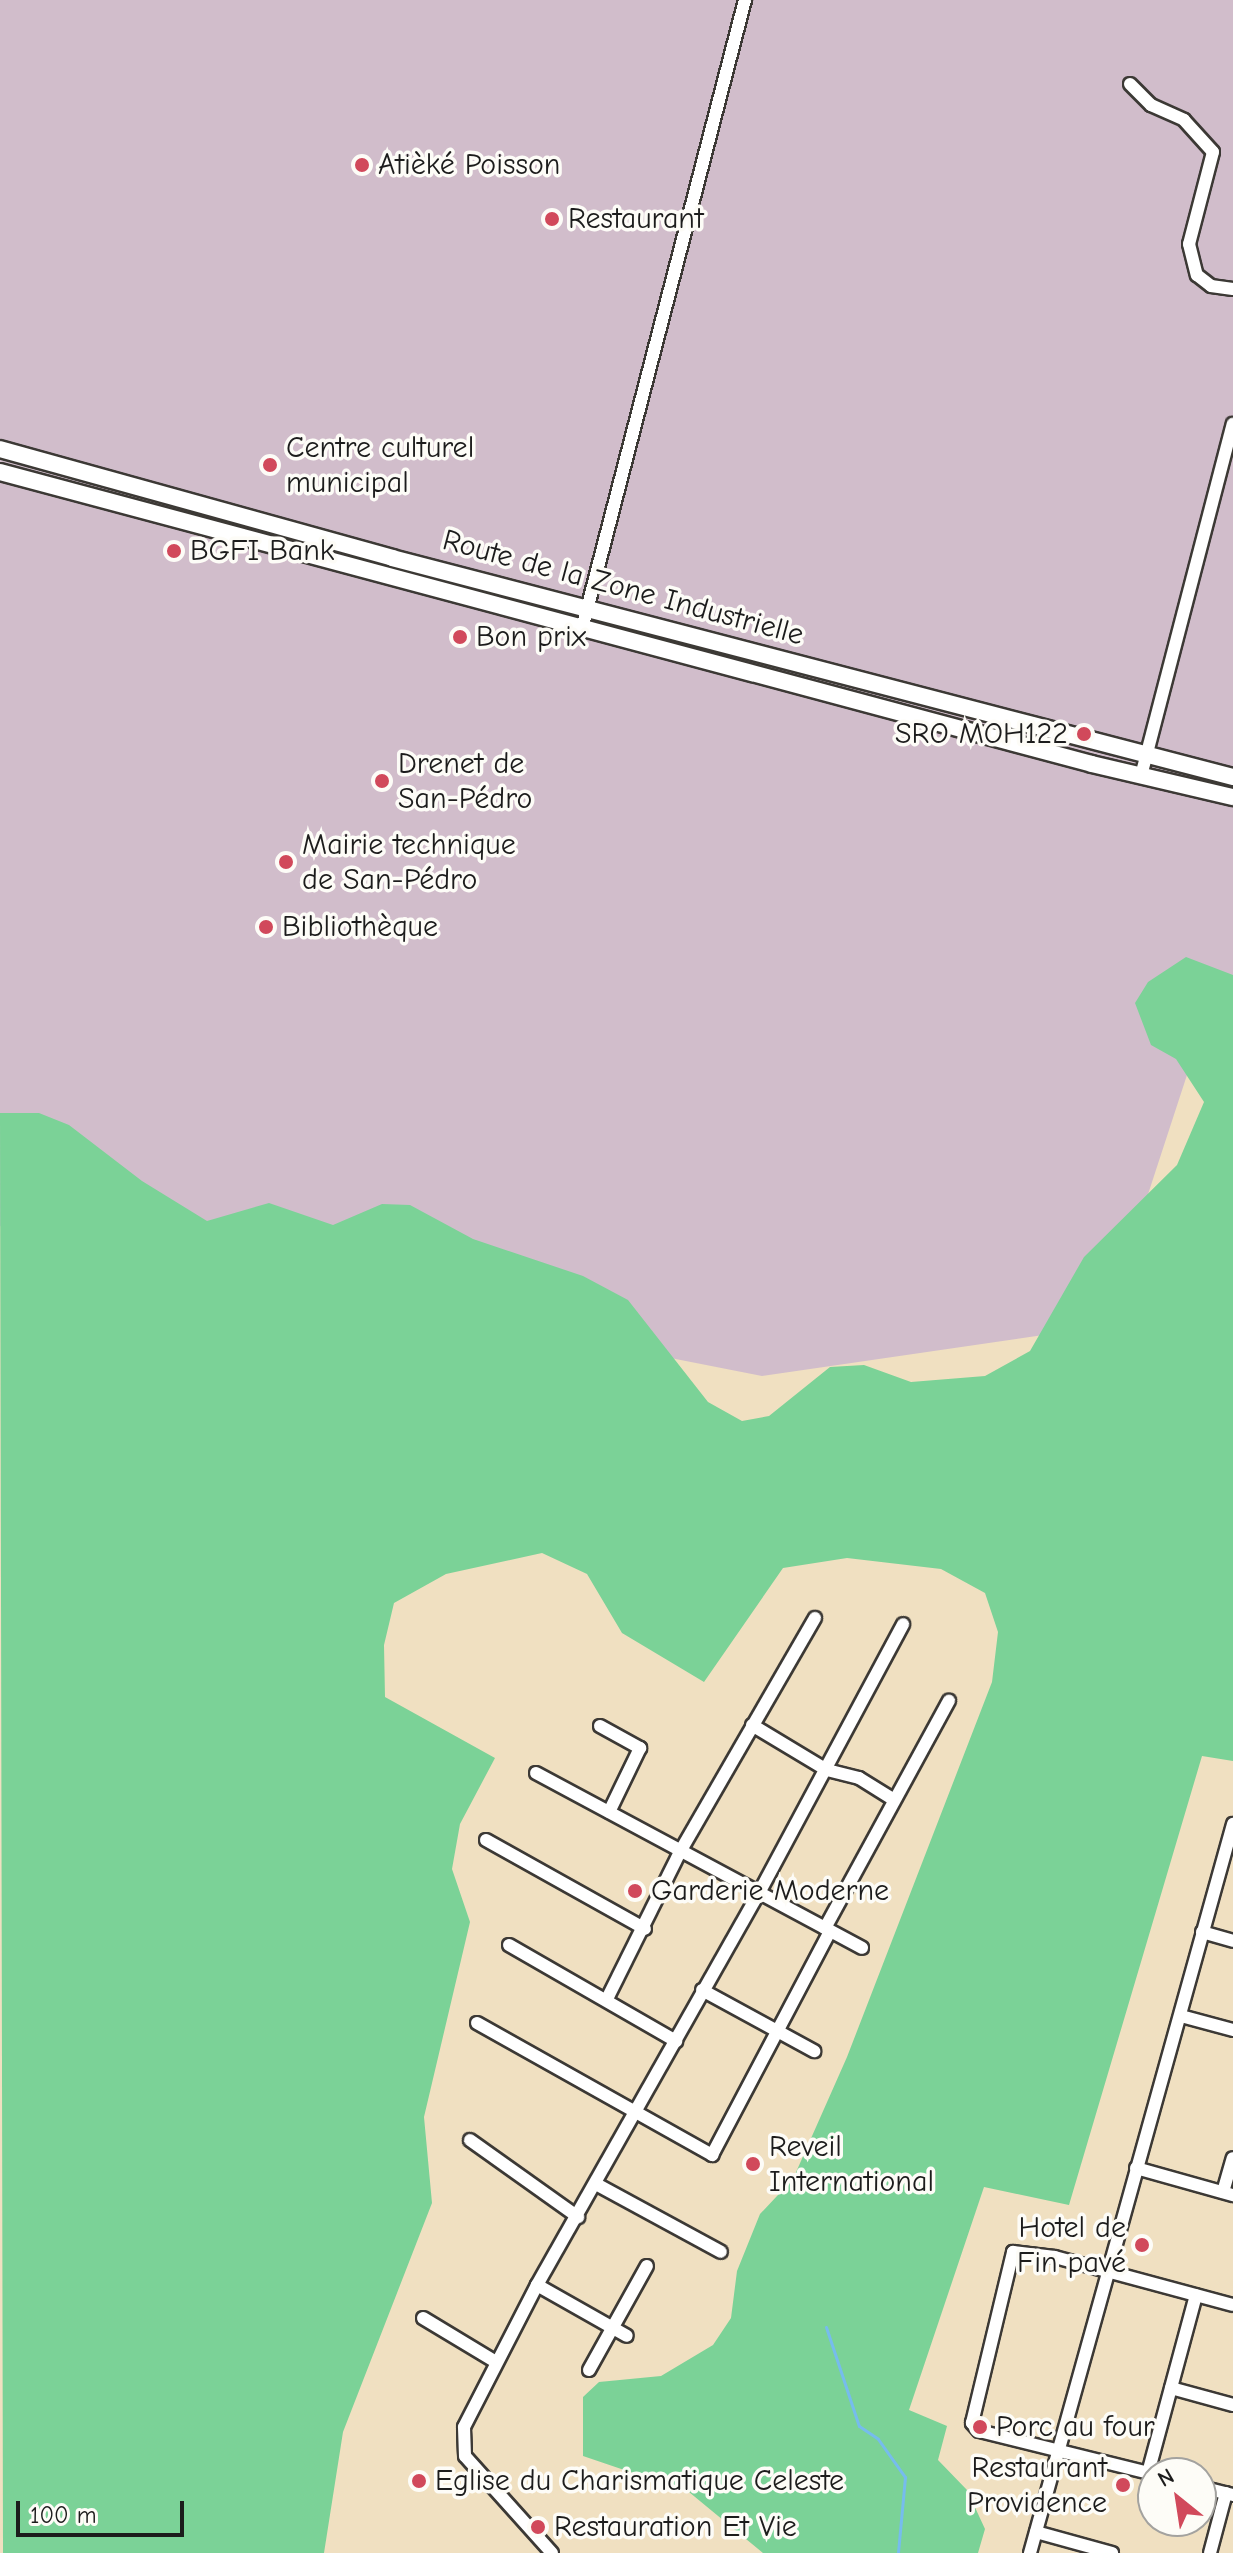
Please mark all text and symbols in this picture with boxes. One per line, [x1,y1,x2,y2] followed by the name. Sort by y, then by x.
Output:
[378,147,560,183] place label: Atièké Poisson
[353,156,371,174] marker: Atièké Poisson
[568,201,704,237] place label: Restaurant
[543,210,561,228] marker: Restaurant
[286,430,474,500] place label: Centre culturel municipal
[261,456,279,474] marker: Centre culturel municipal
[439,522,807,654] street label: Route de la Zone Industrielle
[190,533,334,569] place label: BGFI Bank
[165,542,183,560] marker: BGFI Bank
[476,619,586,655] place label: Bon prix
[451,628,469,646] marker: Bon prix
[895,716,1068,752] place label: SRO MOH122
[1075,725,1093,743] marker: SRO MOH122
[398,746,532,816] place label: Drenet de San-Pédro
[373,772,391,790] marker: Drenet de San-Pédro
[302,827,516,898] place label: Mairie technique de San-Pédro
[277,853,295,871] marker: Mairie technique de San-Pédro
[282,909,438,945] place label: Bibliothèque
[257,918,275,936] marker: Bibliothèque
[651,1873,889,1909] place label: Garderie Moderne
[626,1882,644,1900] marker: Garderie Moderne
[769,2129,934,2200] place label: Reveil International
[744,2155,762,2173] marker: Reveil International
[1017,2210,1126,2280] place label: Hotel de Fin pavé
[1133,2236,1151,2254] marker: Hotel de Fin pavé
[996,2409,1155,2445] place label: Porc au four
[971,2418,989,2436] marker: Porc au four
[967,2450,1107,2520] place label: Restaurant Providence
[1137,2457,1217,2537] north arrow
[435,2463,844,2499] place label: Eglise du Charismatique Celeste
[1153,2463,1179,2493] text: N
[410,2472,428,2490] marker: Eglise du Charismatique Celeste
[1114,2476,1132,2494] marker: Restaurant Providence
[20,2485,188,2535] scale bar
[30,2501,97,2529] text: 100 m
[554,2509,797,2545] place label: Restauration Et Vie
[529,2518,547,2536] marker: Restauration Et Vie

